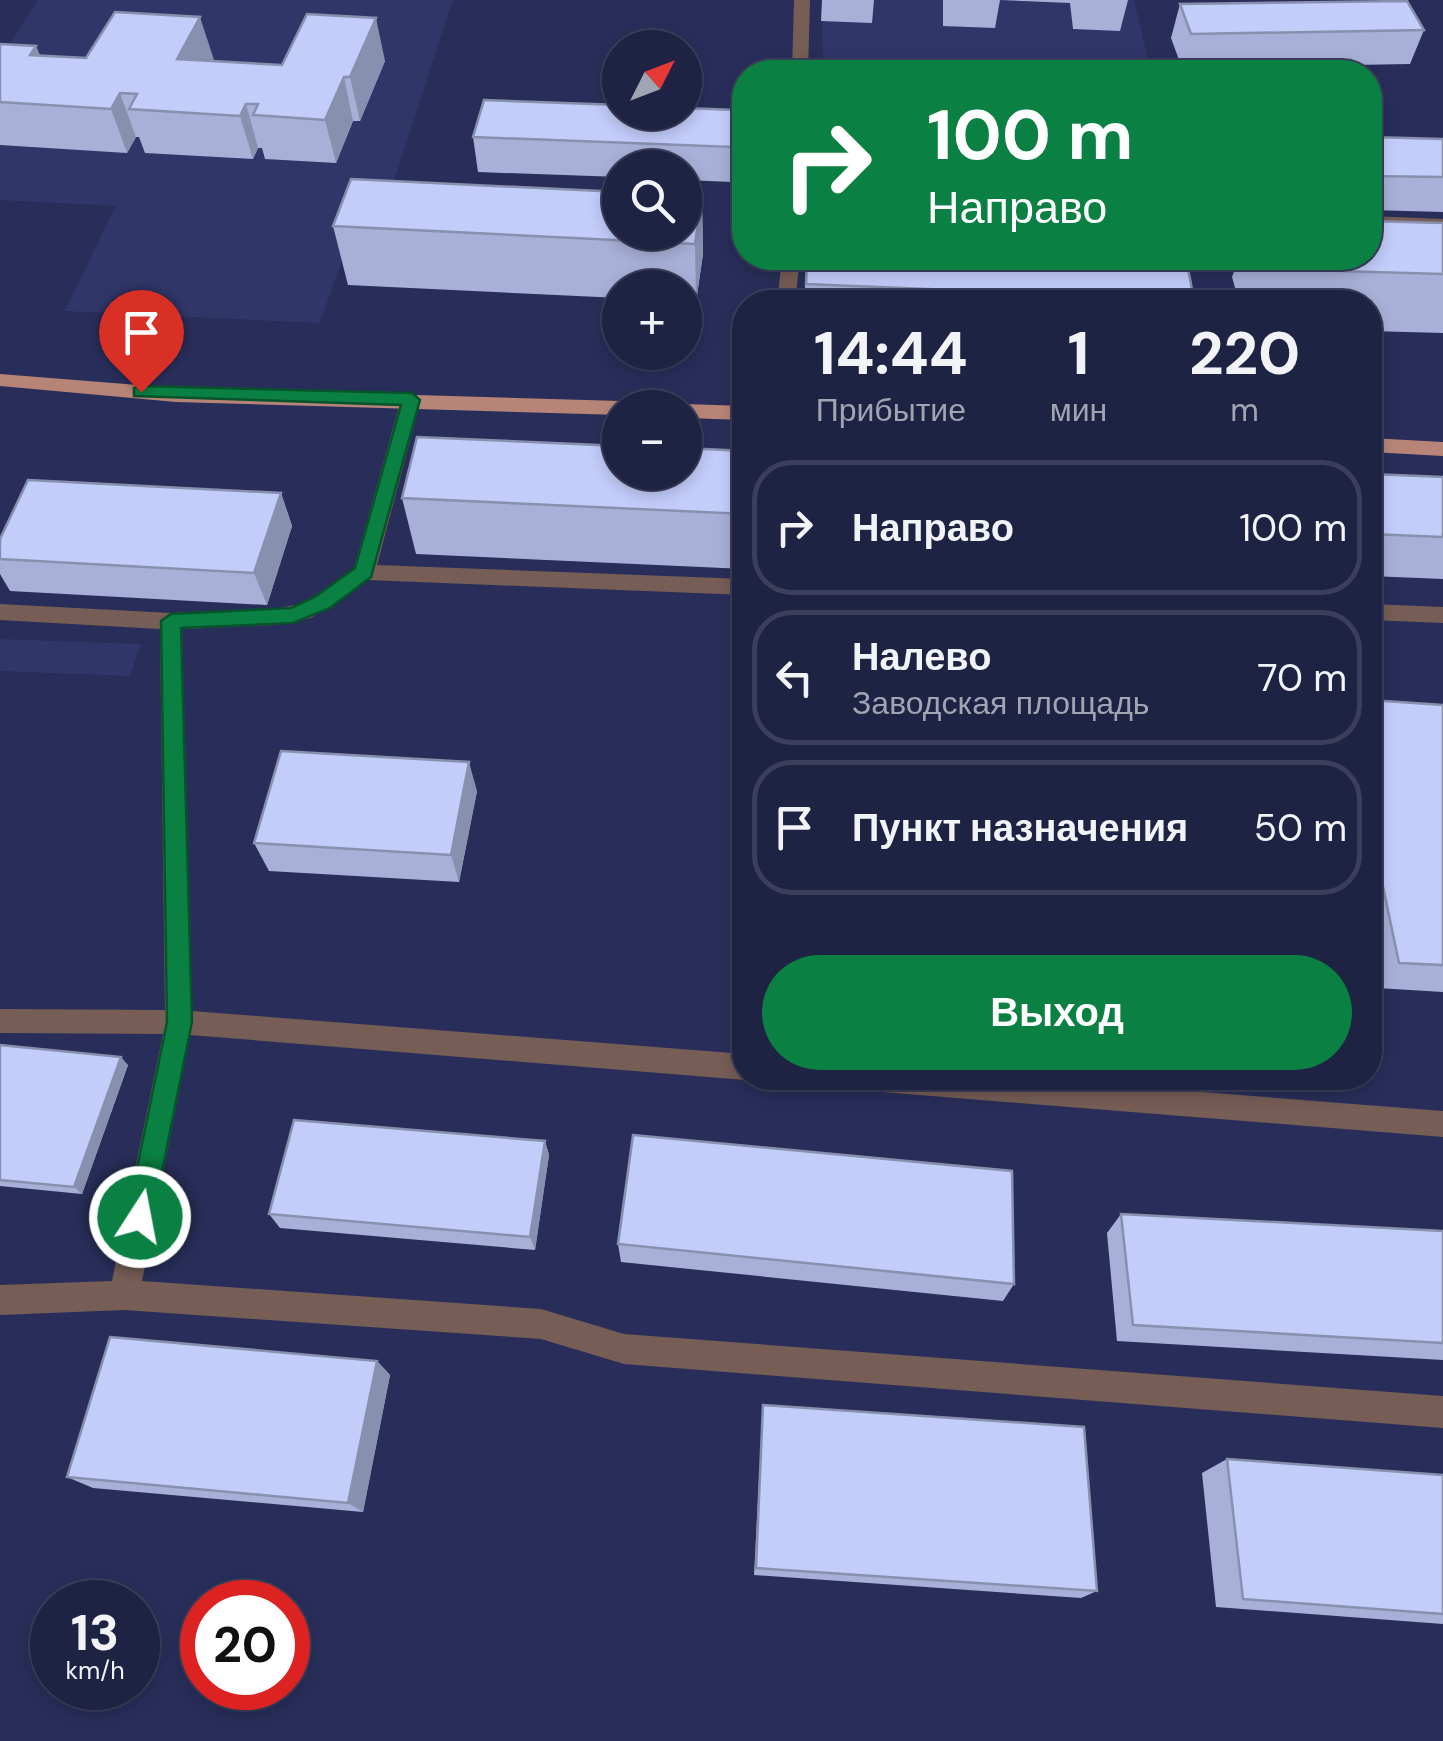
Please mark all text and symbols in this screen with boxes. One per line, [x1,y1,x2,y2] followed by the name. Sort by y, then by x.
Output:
[602,30,702,130] north arrow
[602,30,702,490] map controls
[927,90,1133,181] text: 100 m
[762,100,892,230] icon: right
[602,150,702,250] button: search
[927,178,1107,237] text: Направо
[602,270,702,370] button: +
[99,290,184,393] pin
[114,305,169,360] icon: arrive
[814,314,968,393] text: 14:44
[1068,314,1089,393] text: 1
[1189,314,1300,393] text: 220
[816,389,966,431] text: Прибытие
[1050,389,1107,431] text: мин
[1230,389,1259,431] text: m
[602,390,702,490] button: −
[767,500,822,555] icon: right
[852,503,1014,553] text: Направо
[1239,503,1347,553] text: 100 m
[852,632,991,682] text: Налево
[767,650,822,705] icon: left
[1257,653,1347,703] text: 70 m
[852,682,1150,724] text: Заводская площадь
[767,800,822,855] icon: arrive
[852,803,1188,853] text: Пункт назначения
[1254,803,1347,853] text: 50 m
[762,955,1352,1070] button: Выход
[88,1165,192,1269] position arrow
[180,1580,310,1710] speed limit sign: 20
[71,1600,119,1666] text: 13
[65,1654,125,1687] text: km/h

